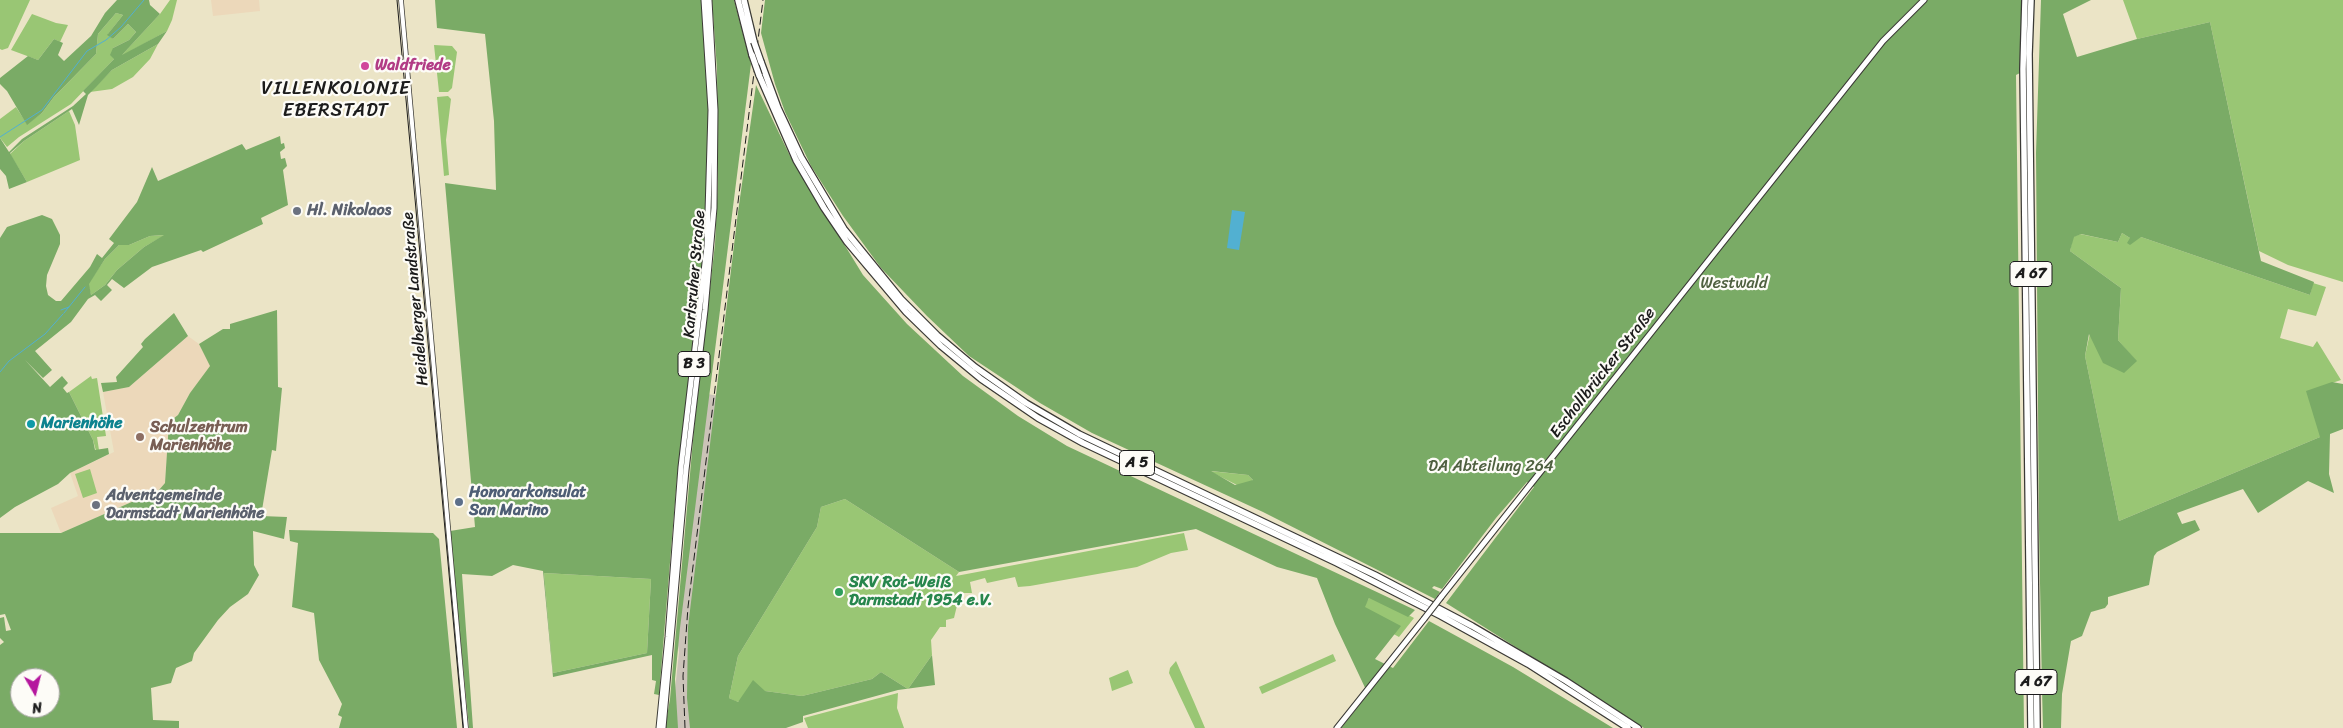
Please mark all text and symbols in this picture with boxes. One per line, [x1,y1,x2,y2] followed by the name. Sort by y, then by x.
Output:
[375,56,451,76] place label: Waldfriede
[359,60,371,72] marker: Waldfriede
[261,78,411,122] district label: VILLENKOLONIE EBERSTADT
[307,201,391,221] place label: Hl. Nikolaos
[291,205,303,217] marker: Hl. Nikolaos
[680,209,710,339] street label: Karlsruher Straße
[399,211,433,387] street label: Heidelberger Landstraße
[2010,262,2052,286] road number: A 67
[1701,274,1767,294] park label: Westwald
[1546,304,1660,442] street label: Eschollbrücker Straße
[678,352,710,376] road number: B 3
[41,414,123,434] place label: Marienhöhe
[25,418,37,430] marker: Marienhöhe
[150,418,248,456] place label: Schulzentrum Marienhöhe
[134,431,146,443] marker: Schulzentrum Marienhöhe
[1120,450,1154,476] road number: A 5
[1428,457,1554,477] park label: DA Abteilung 264
[469,483,586,521] place label: Honorarkonsulat San Marino
[106,486,265,524] place label: Adventgemeinde Darmstadt Marienhöhe
[453,496,465,508] marker: Honorarkonsulat San Marino
[90,499,102,511] marker: Adventgemeinde Darmstadt Marienhöhe
[849,573,992,611] place label: SKV Rot-Weiß Darmstadt 1954 e.V.
[833,586,845,598] marker: SKV Rot-Weiß Darmstadt 1954 e.V.
[10,668,60,718] north arrow
[2015,670,2057,694] road number: A 67
[30,694,44,720] text: N

